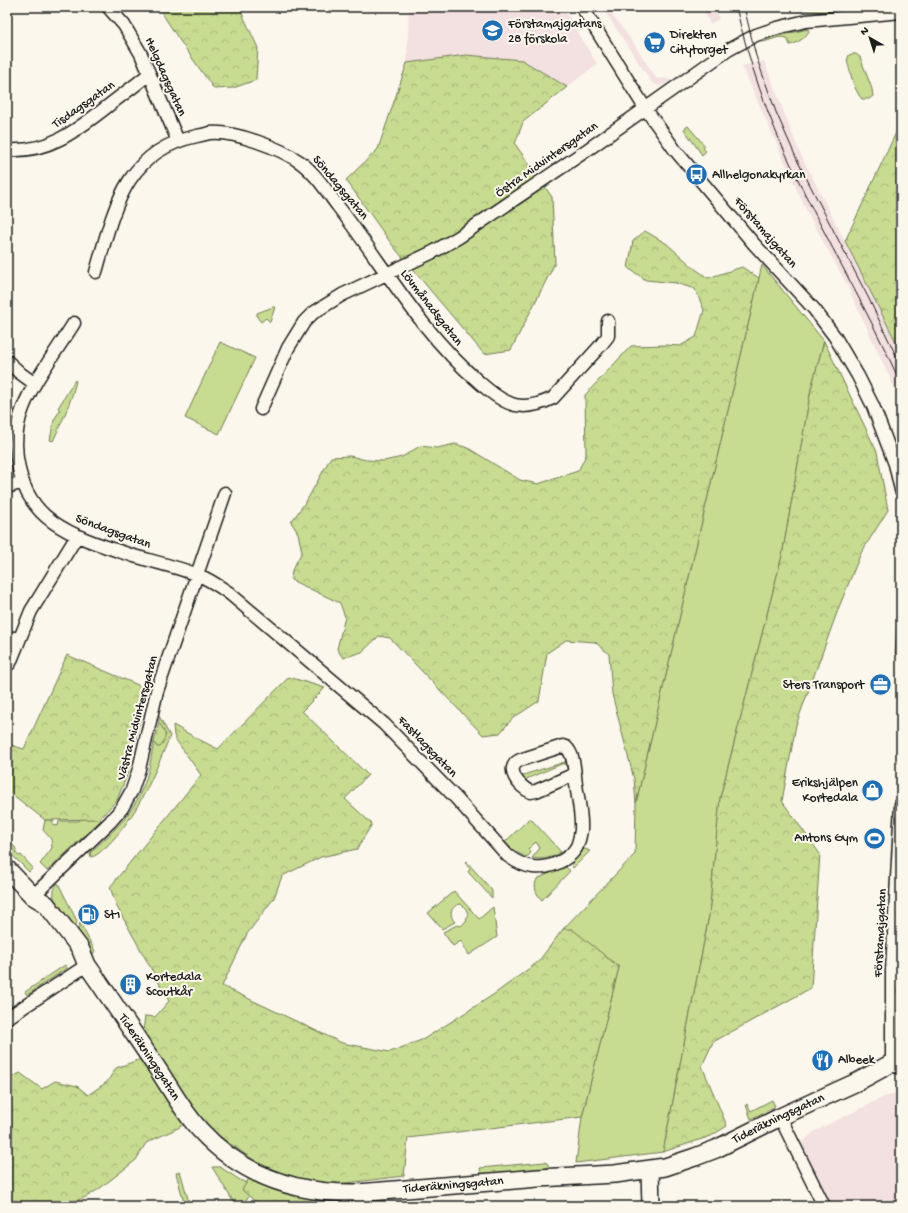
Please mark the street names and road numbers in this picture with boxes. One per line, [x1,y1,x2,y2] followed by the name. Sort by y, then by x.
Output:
[141,35,189,119] street label: Helgdagsgatan
[49,77,119,133] street label: Tisdagsgatan
[493,118,602,201] street label: Östra Midvintersgatan
[309,153,372,224] street label: Söndagsgatan
[730,194,800,272] street label: Förstamajgatan
[397,267,466,350] street label: Lövmånadsgatan
[73,511,154,553] street label: Söndagsgatan
[114,653,162,783] street label: Västra Midvintersgatan
[393,712,461,781] street label: Fastlagsgatan
[871,887,891,979] street label: Förstamajgatan
[115,1010,184,1104] street label: Tideräkningsgatan
[729,1090,828,1148] street label: Tideräkningsgatan
[402,1173,505,1197] street label: Tideräkningsgatan

